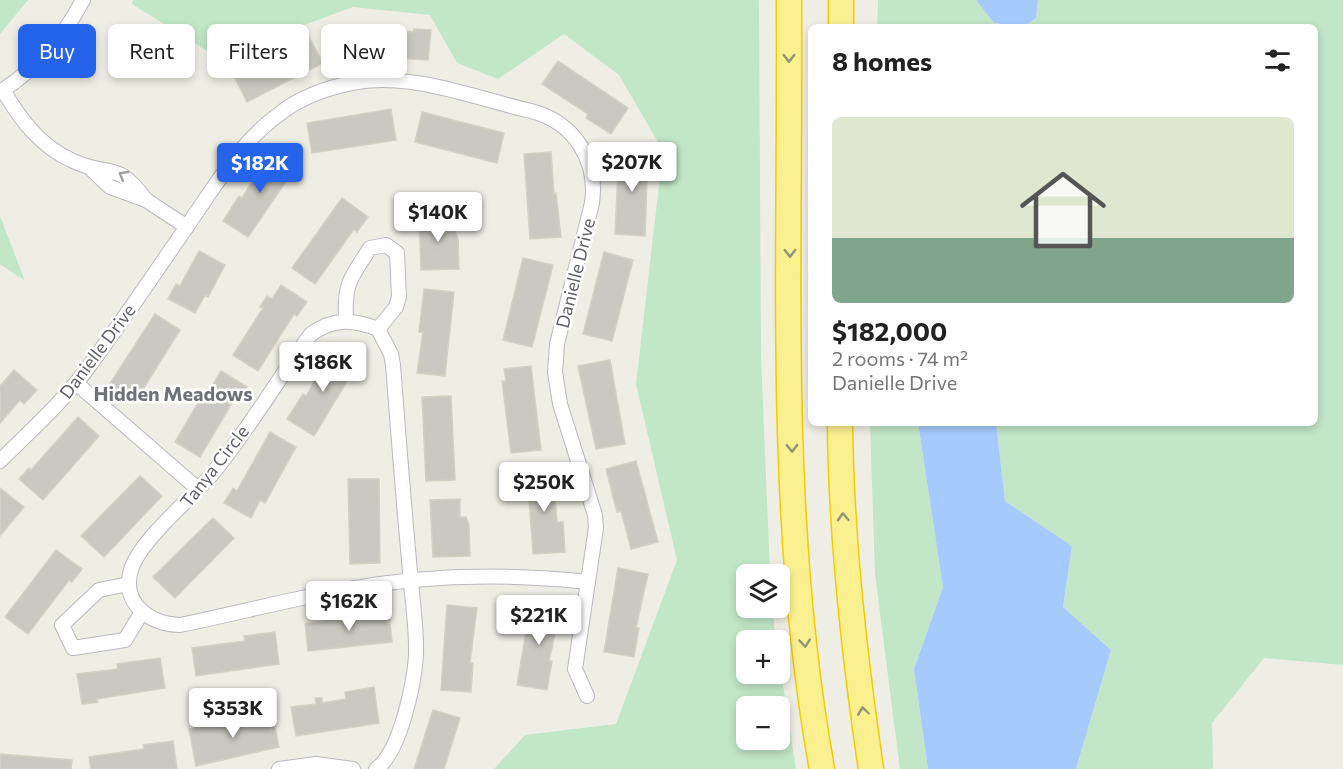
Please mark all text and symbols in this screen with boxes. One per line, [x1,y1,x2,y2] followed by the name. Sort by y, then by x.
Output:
[18,24,96,78] chip: Buy
[108,24,195,78] chip: Rent
[207,24,309,78] chip: Filters
[321,24,407,78] chip: New
[1261,44,1294,77] icon: filters
[832,45,932,76] text: 8 homes
[783,54,795,63] one-way arrow
[590,142,674,193] pin: $207K
[218,143,302,194] pin: $182K
[602,149,662,173] text: $207K
[231,150,289,174] text: $182K
[1009,156,1117,264] icon: home
[118,172,129,183] one-way arrow
[396,192,480,243] pin: $140K
[408,199,468,223] text: $140K
[551,216,599,330] street label: Danielle Drive
[784,249,796,258] one-way arrow
[54,299,140,403] street label: Danielle Drive
[832,315,947,346] text: $182,000
[281,342,365,393] pin: $186K
[832,346,968,370] text: 2 rooms · 74 m²
[293,349,353,373] text: $186K
[832,370,957,394] text: Danielle Drive
[93,381,253,405] district label: Hidden Meadows
[175,420,253,512] street label: Tanya Circle
[786,444,798,453] one-way arrow
[502,462,586,513] pin: $250K
[513,469,575,493] text: $250K
[837,513,850,522] one-way arrow
[736,564,790,750] map controls
[736,564,790,618] button: layers
[307,581,391,632] pin: $162K
[320,588,378,612] text: $162K
[497,595,581,646] pin: $221K
[510,602,568,626] text: $221K
[736,630,790,684] button: +
[798,638,811,648] one-way arrow
[191,688,275,739] pin: $353K
[203,695,263,719] text: $353K
[736,696,790,750] button: −
[857,707,869,716] one-way arrow

